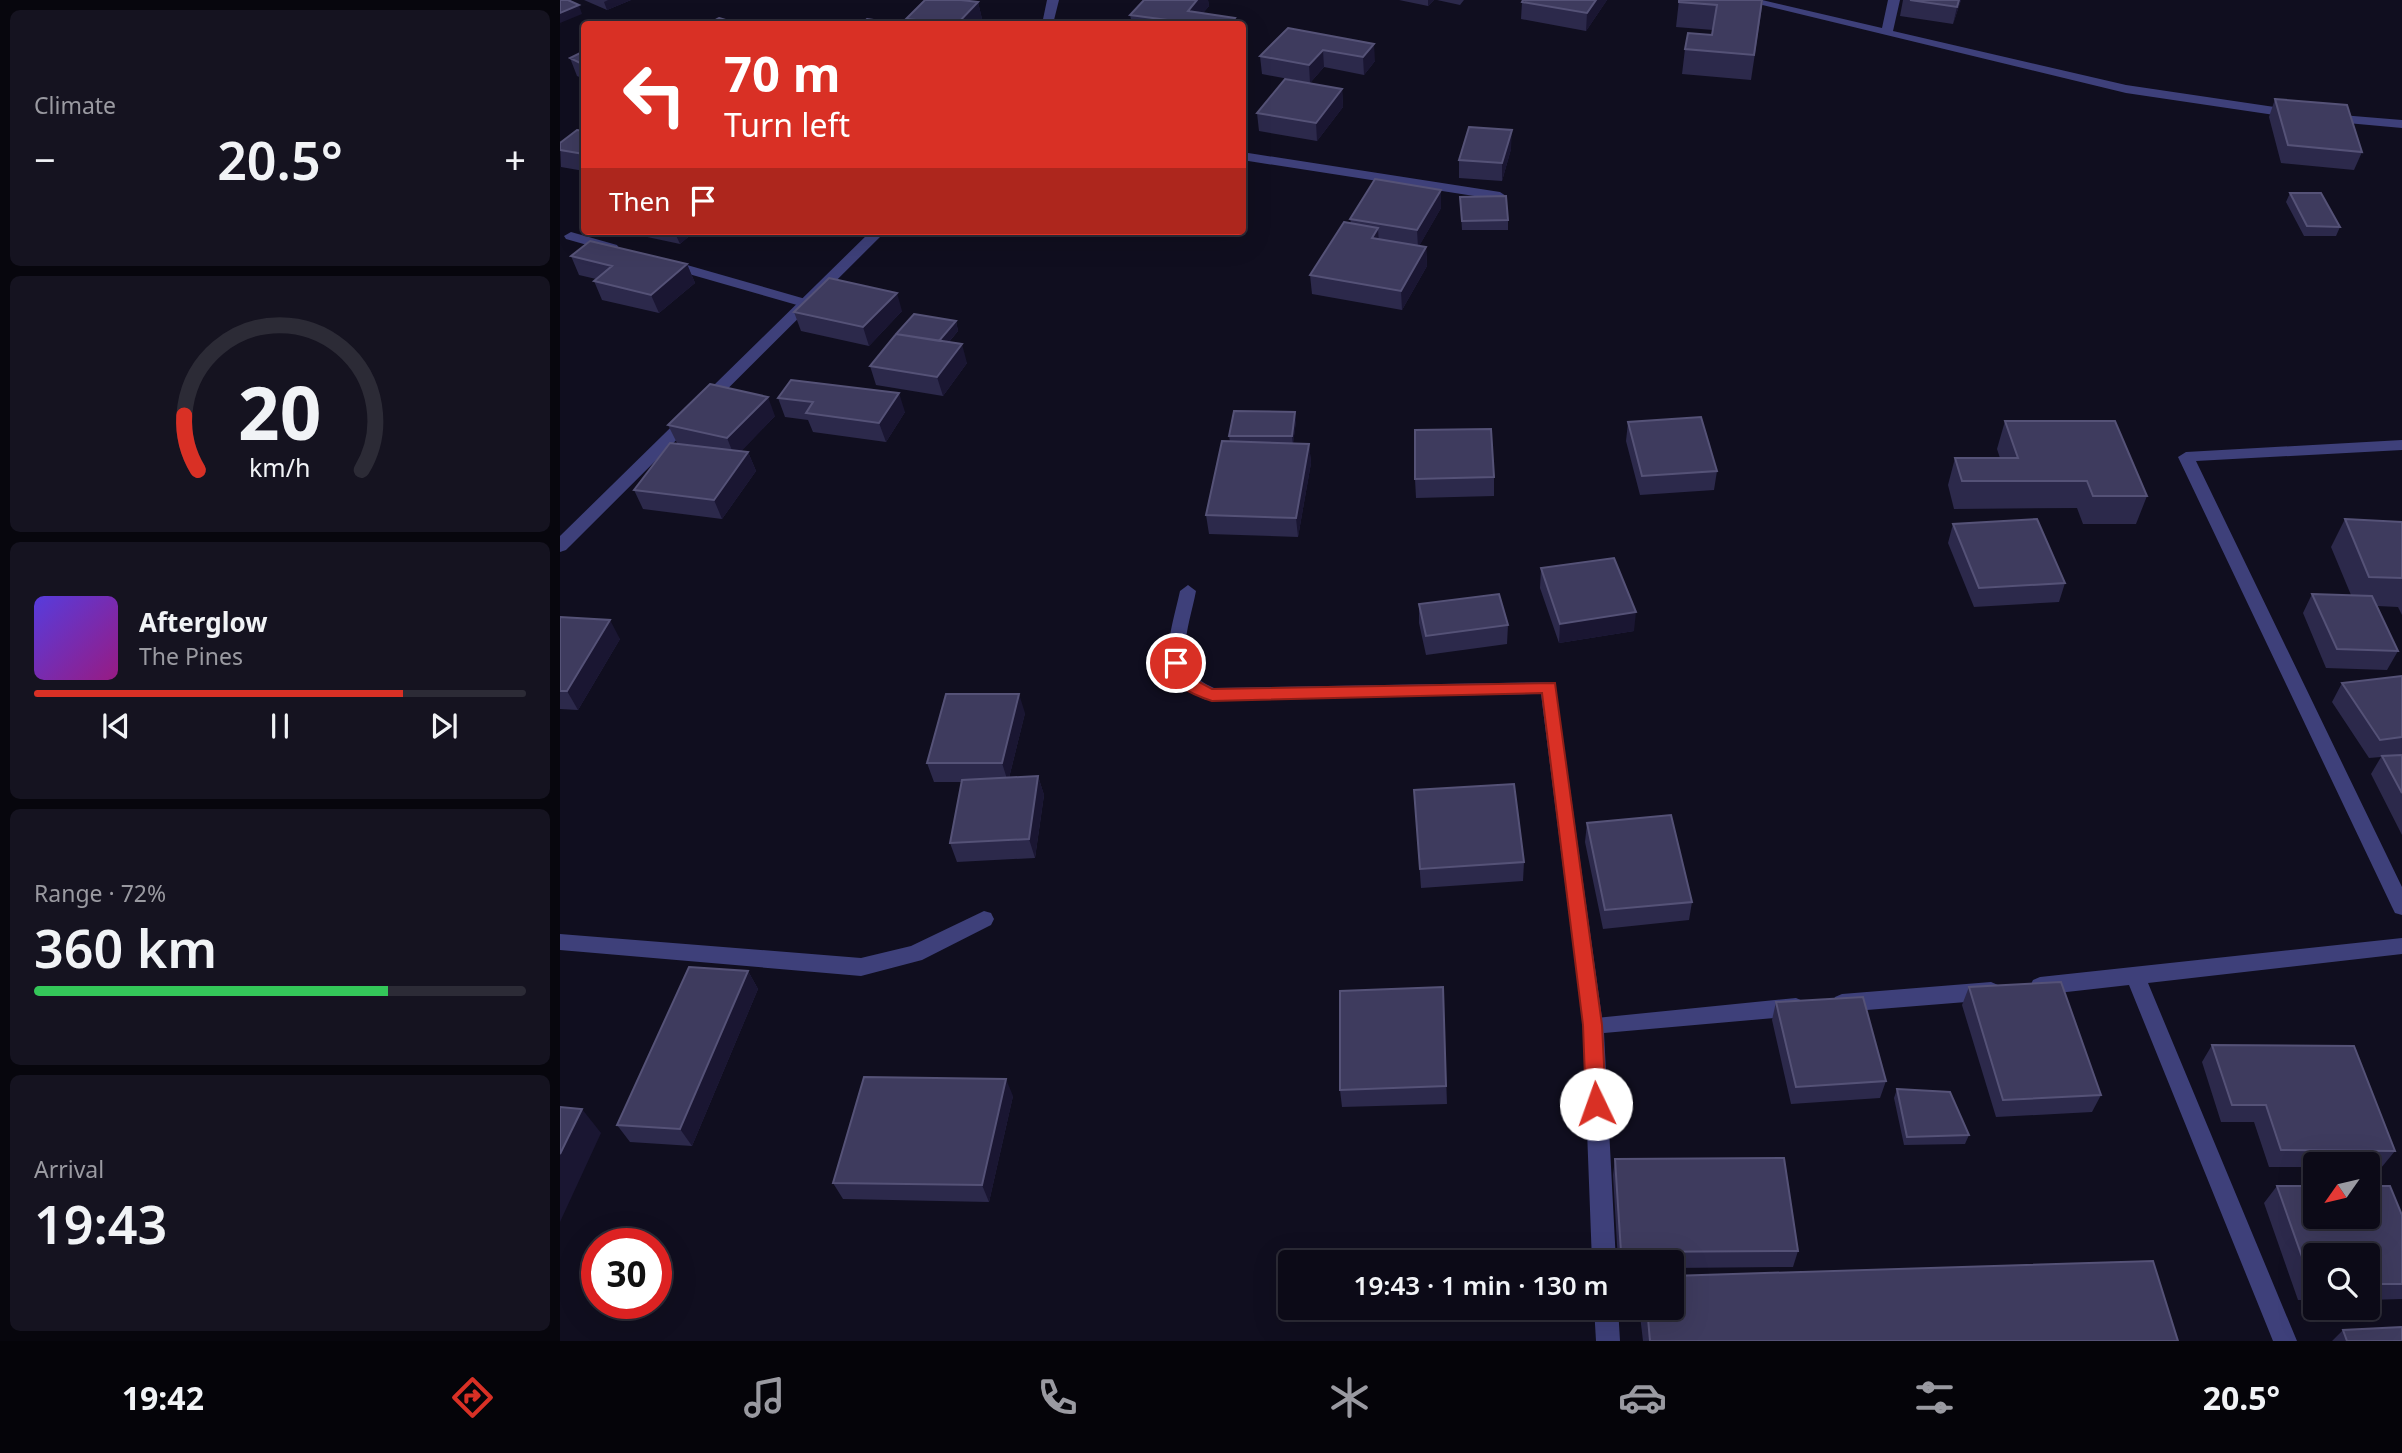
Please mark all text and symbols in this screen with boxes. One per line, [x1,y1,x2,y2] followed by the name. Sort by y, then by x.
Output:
[724,40,841,106] text: 70 m
[609,49,700,140] icon: left
[34,89,116,121] text: Climate
[724,103,850,146] text: Turn left
[217,124,343,195] text: 20.5°
[34,133,56,185] text: −
[504,133,526,185] text: +
[684,182,722,220] icon: arrive
[609,183,670,219] text: Then
[238,363,322,462] text: 20
[249,450,311,484] text: km/h
[139,604,267,640] text: Afterglow
[1146,633,1206,693] pin
[139,640,243,672] text: The Pines
[1157,644,1195,682] icon: arrive
[97,707,135,745] icon: previous
[261,707,299,745] icon: pause
[425,707,463,745] icon: next
[34,877,166,909] text: Range · 72%
[34,912,217,983] text: 360 km
[1559,1067,1633,1141] position arrow
[2303,1152,2380,1228] north arrow
[2303,1152,2380,1320] map controls
[34,1153,104,1185] text: Arrival
[34,1188,167,1259] text: 19:43
[581,1228,672,1319] speed limit sign: 30
[2303,1243,2380,1320] button: search
[1354,1267,1608,1303] text: 19:43 · 1 min · 130 m
[448,1373,497,1422] icon: directions
[740,1373,789,1422] icon: music
[1033,1373,1082,1422] icon: phone
[1325,1373,1374,1422] icon: climate
[1618,1373,1667,1422] icon: car
[1910,1373,1959,1422] icon: filters
[122,1376,204,1419] text: 19:42
[2203,1376,2280,1419] text: 20.5°

